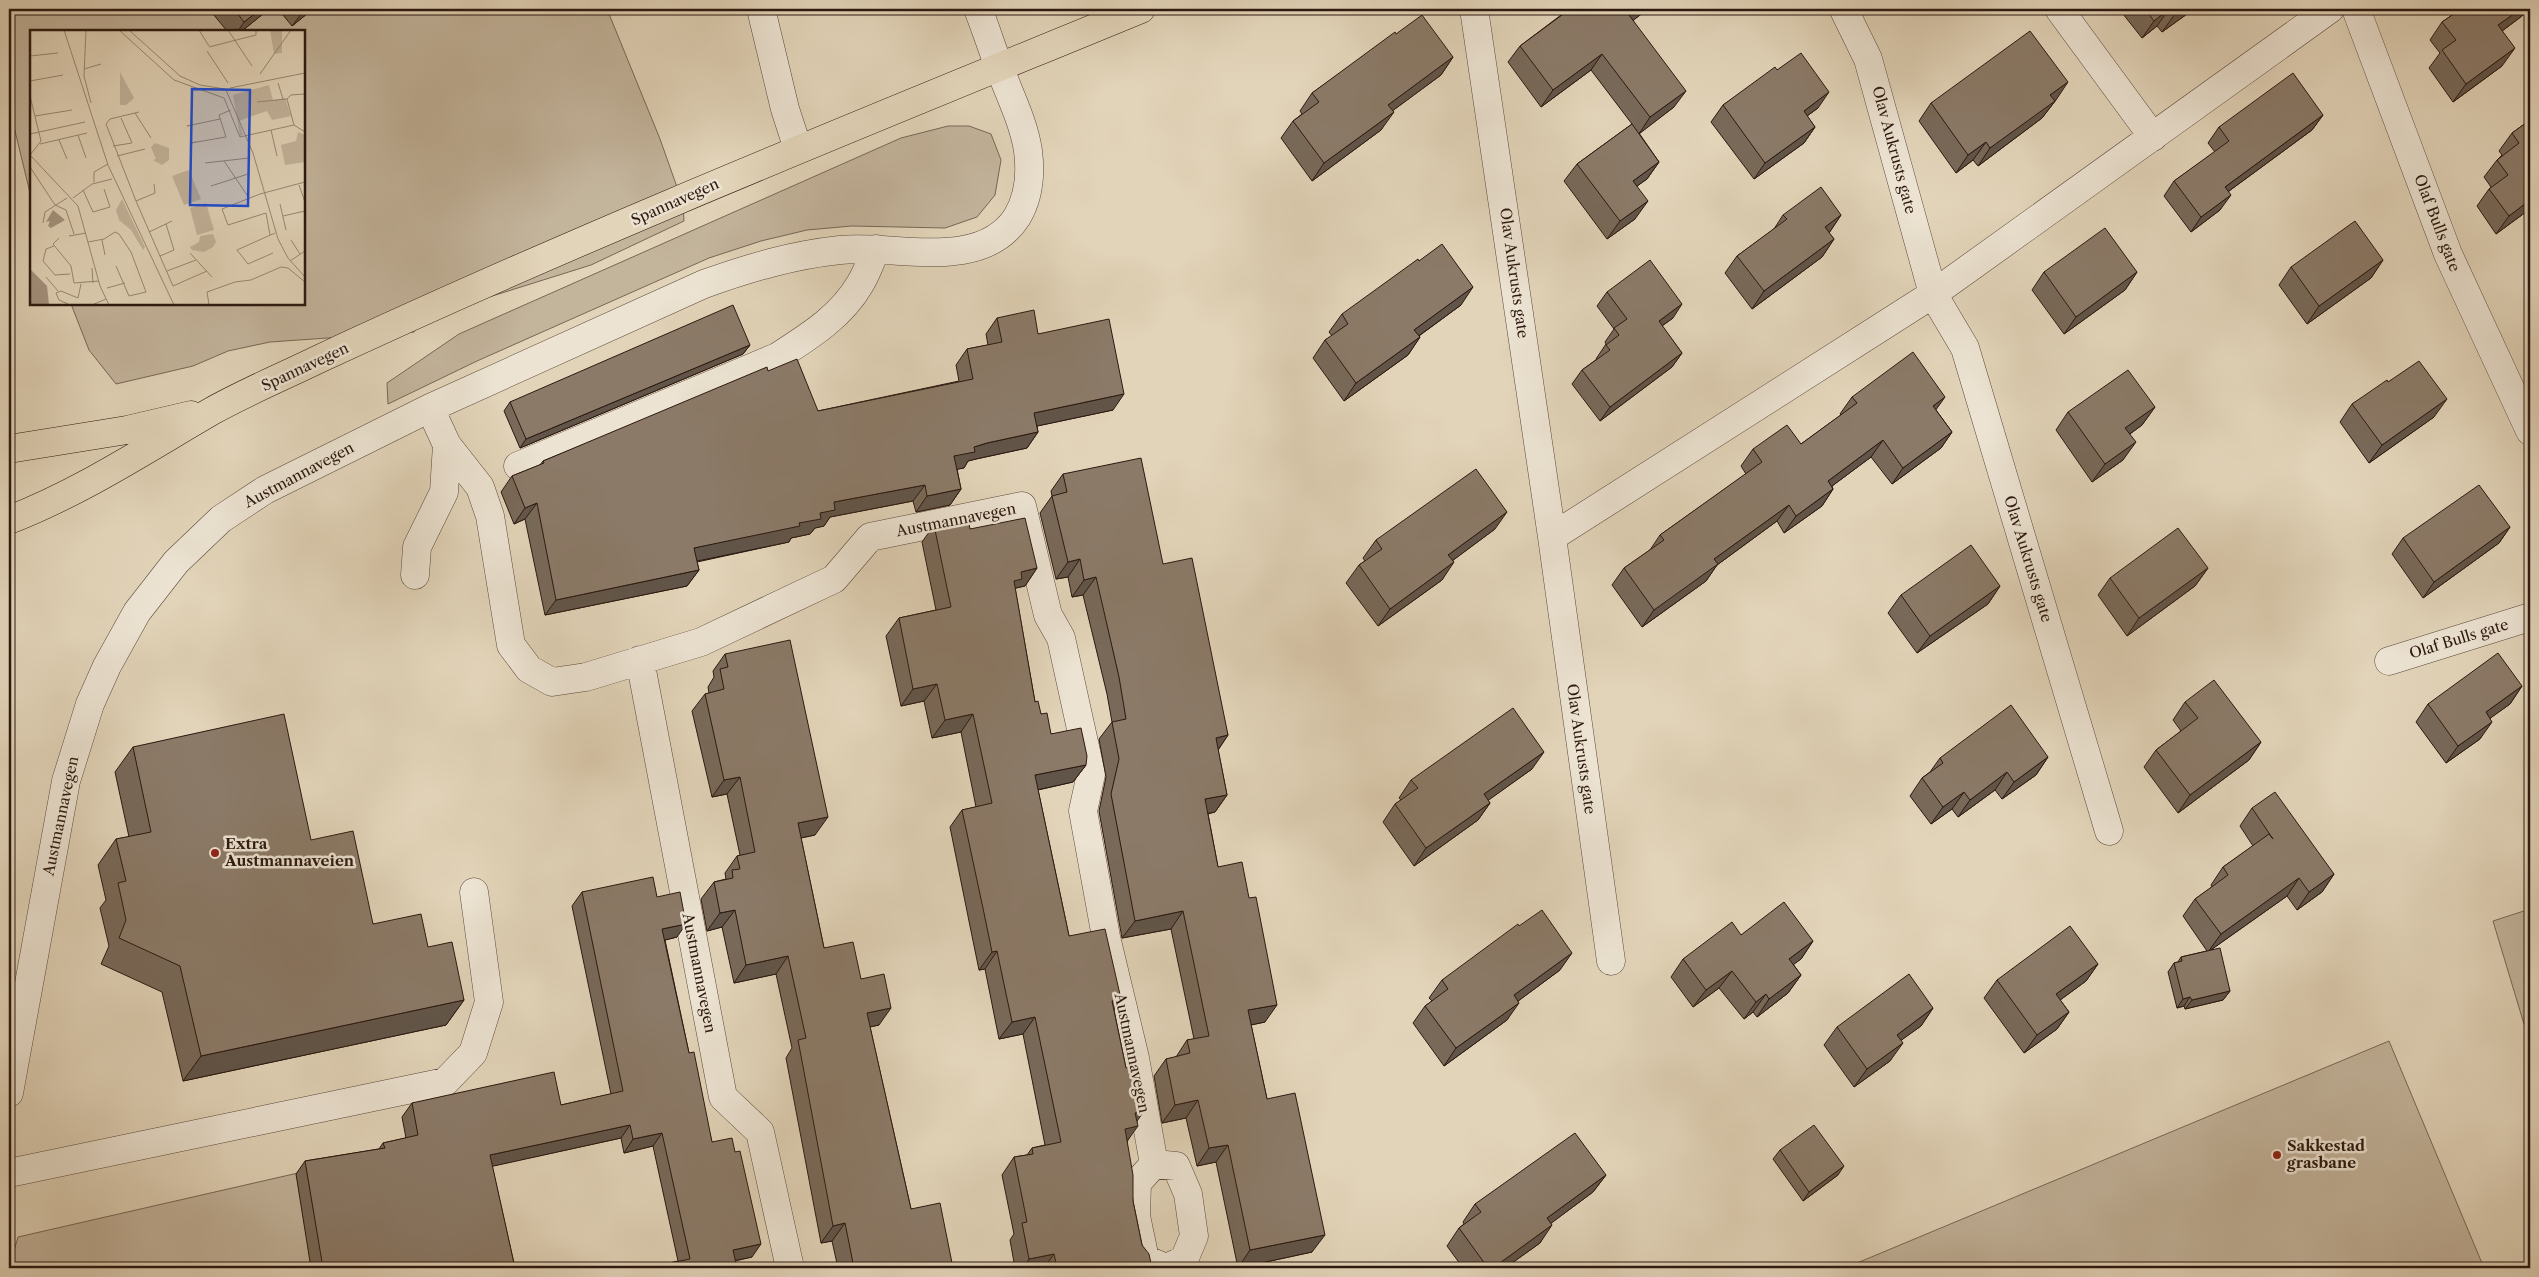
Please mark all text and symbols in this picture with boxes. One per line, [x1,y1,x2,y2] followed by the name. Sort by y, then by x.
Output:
[30,30,305,305] inset map
[1868,84,1921,216] street label: Olav Aukrusts gate
[2410,171,2465,274] street label: Olaf Bulls gate
[628,173,722,229] street label: Spannavegen
[1496,207,1533,339] street label: Olav Aukrusts gate
[258,338,352,395] street label: Spannavegen
[240,437,358,512] street label: Austmannavegen
[2000,493,2057,624] street label: Olav Aukrusts gate
[893,498,1018,541] street label: Austmannavegen
[2407,614,2511,663] street label: Olaf Bulls gate
[1563,683,1600,815] street label: Olav Aukrusts gate
[38,754,83,878] street label: Austmannavegen
[224,834,355,870] place label: Extra Austmannaveien
[209,847,221,859] marker: Extra Austmannaveien
[678,910,721,1035] street label: Austmannavegen
[1110,990,1155,1115] street label: Austmannavegen
[2286,1136,2365,1172] place label: Sakkestad grasbane
[2271,1149,2283,1161] marker: Sakkestad grasbane

